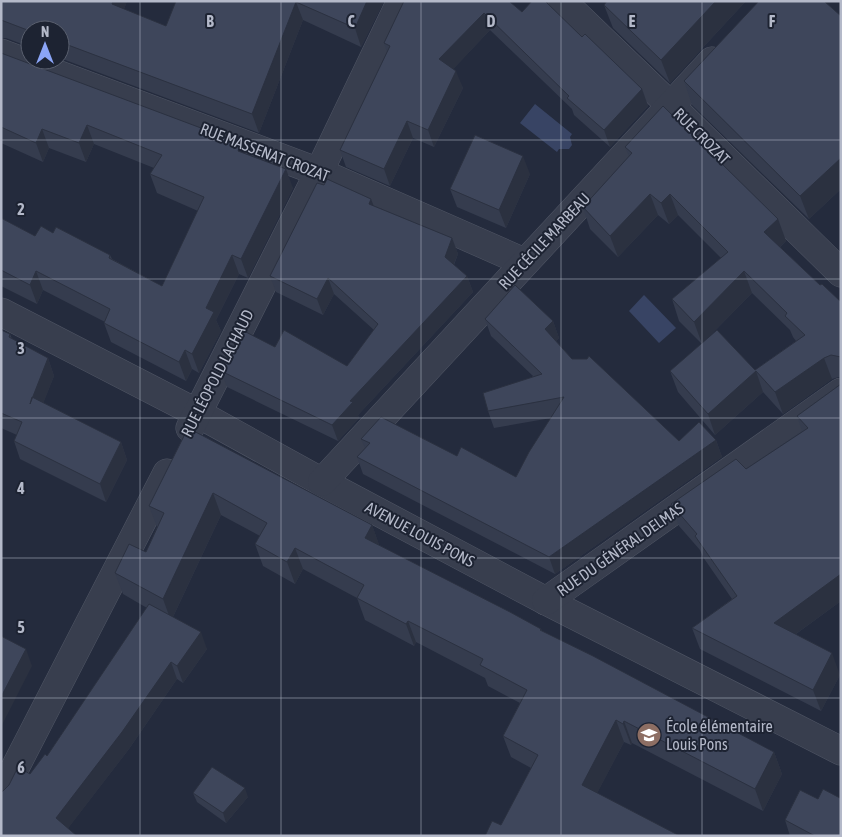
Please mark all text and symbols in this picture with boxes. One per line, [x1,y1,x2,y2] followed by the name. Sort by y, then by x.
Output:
[206,12,214,30] text: B
[347,12,355,30] text: C
[487,12,496,30] text: D
[629,12,636,30] text: E
[769,12,776,30] text: F
[20,20,70,70] north arrow
[41,24,49,40] text: N
[670,104,734,168] street label: RUE CROZAT
[198,119,332,185] street label: RUE MASSENAT CROZAT
[495,189,593,293] street label: RUE CÉCILE MARBEAU
[17,200,25,218] text: 2
[177,306,257,440] street label: RUE LÉOPOLD LACHAUD
[17,339,25,357] text: 3
[16,479,25,497] text: 4
[362,498,478,570] street label: AVENUE LOUIS PONS
[553,498,687,599] street label: RUE DU GÉNÉRAL DELMAS
[17,618,25,636] text: 5
[666,717,773,753] place label: École élémentaire Louis Pons
[636,722,662,748] school or university icon: École élémentaire Louis Pons
[17,758,25,776] text: 6

